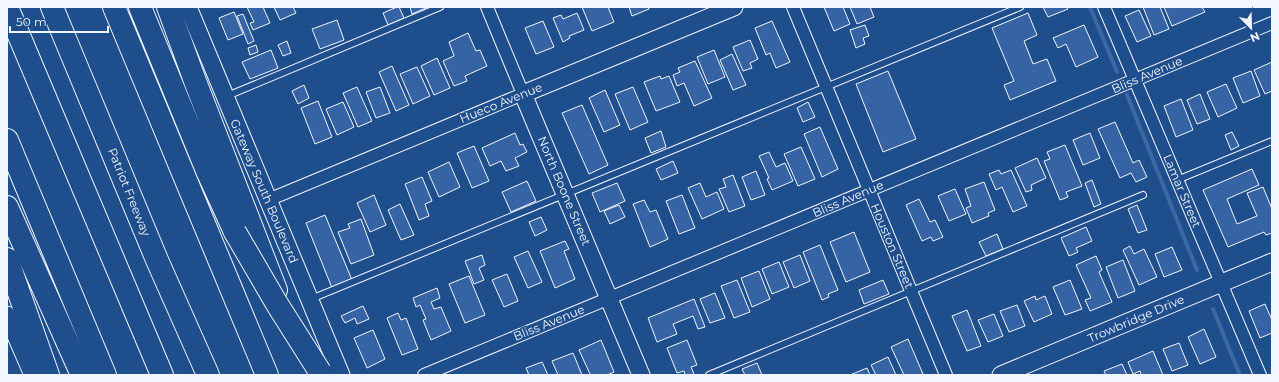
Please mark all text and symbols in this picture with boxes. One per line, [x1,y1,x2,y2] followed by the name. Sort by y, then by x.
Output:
[10,8,108,34] scale bar
[1231,8,1271,48] north arrow
[16,14,47,29] text: 50 m
[1248,29,1262,45] text: N
[1109,53,1185,96] street label: Bliss Avenue
[457,79,544,126] street label: Hueco Avenue
[227,116,302,265] street label: Gateway South Boulevard
[535,134,594,248] street label: North Boone Street
[105,145,154,239] street label: Patriot Freeway
[1160,152,1205,230] street label: Lamar Street
[810,177,886,220] street label: Bliss Avenue
[868,201,917,291] street label: Houston Street
[1085,291,1186,346] street label: Trowbridge Drive
[511,301,587,344] street label: Bliss Avenue

